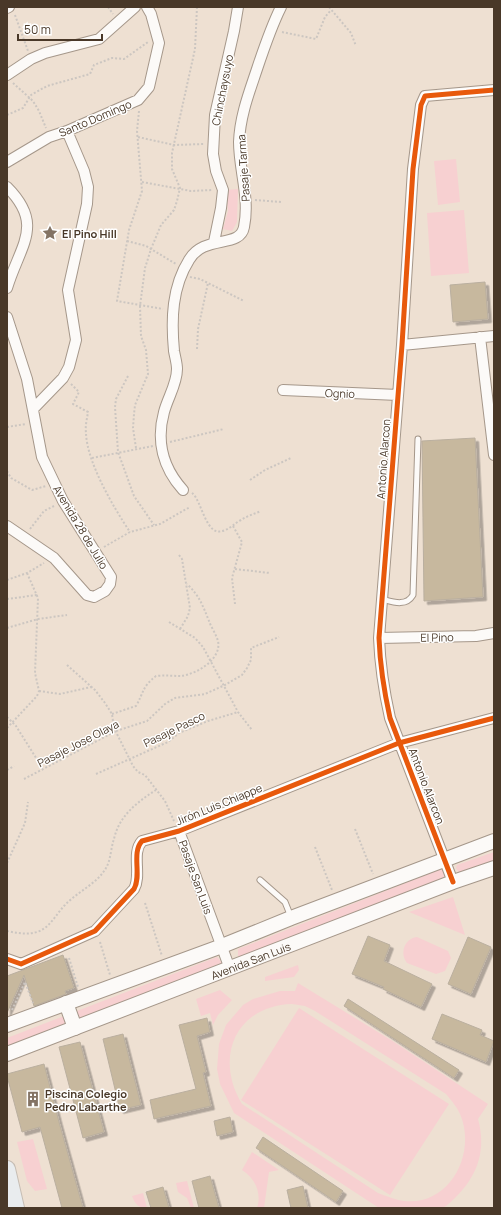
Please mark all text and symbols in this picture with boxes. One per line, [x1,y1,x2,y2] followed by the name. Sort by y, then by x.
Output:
[18,16,102,42] scale bar
[24,21,51,38] text: 50 m
[208,53,236,127] street label: Chinchaysuyo
[56,96,134,140] street label: Santo Domingo
[233,134,253,202] street label: Pasaje Tarma
[41,224,59,242] place icon: El Pino Hill
[62,226,117,241] place label: El Pino Hill
[325,385,356,401] street label: Ognio
[373,418,393,500] street label: Antonio Alarcon
[50,482,112,572] street label: Avenida 28 de Julio
[420,629,454,645] street label: El Pino
[141,707,208,750] street label: Pasaje Pasco
[35,716,121,770] street label: Pasaje Jose Olaya
[406,746,448,826] street label: Antonio Alarcon
[174,780,265,828] street label: Jirón Luis Chiappe
[176,838,216,916] street label: Pasaje San Luis
[208,938,293,982] street label: Avenida San Luis
[45,1086,127,1114] place label: Piscina Colegio Pedro Labarthe
[24,1090,42,1108] building icon: Piscina Colegio Pedro Labarthe

